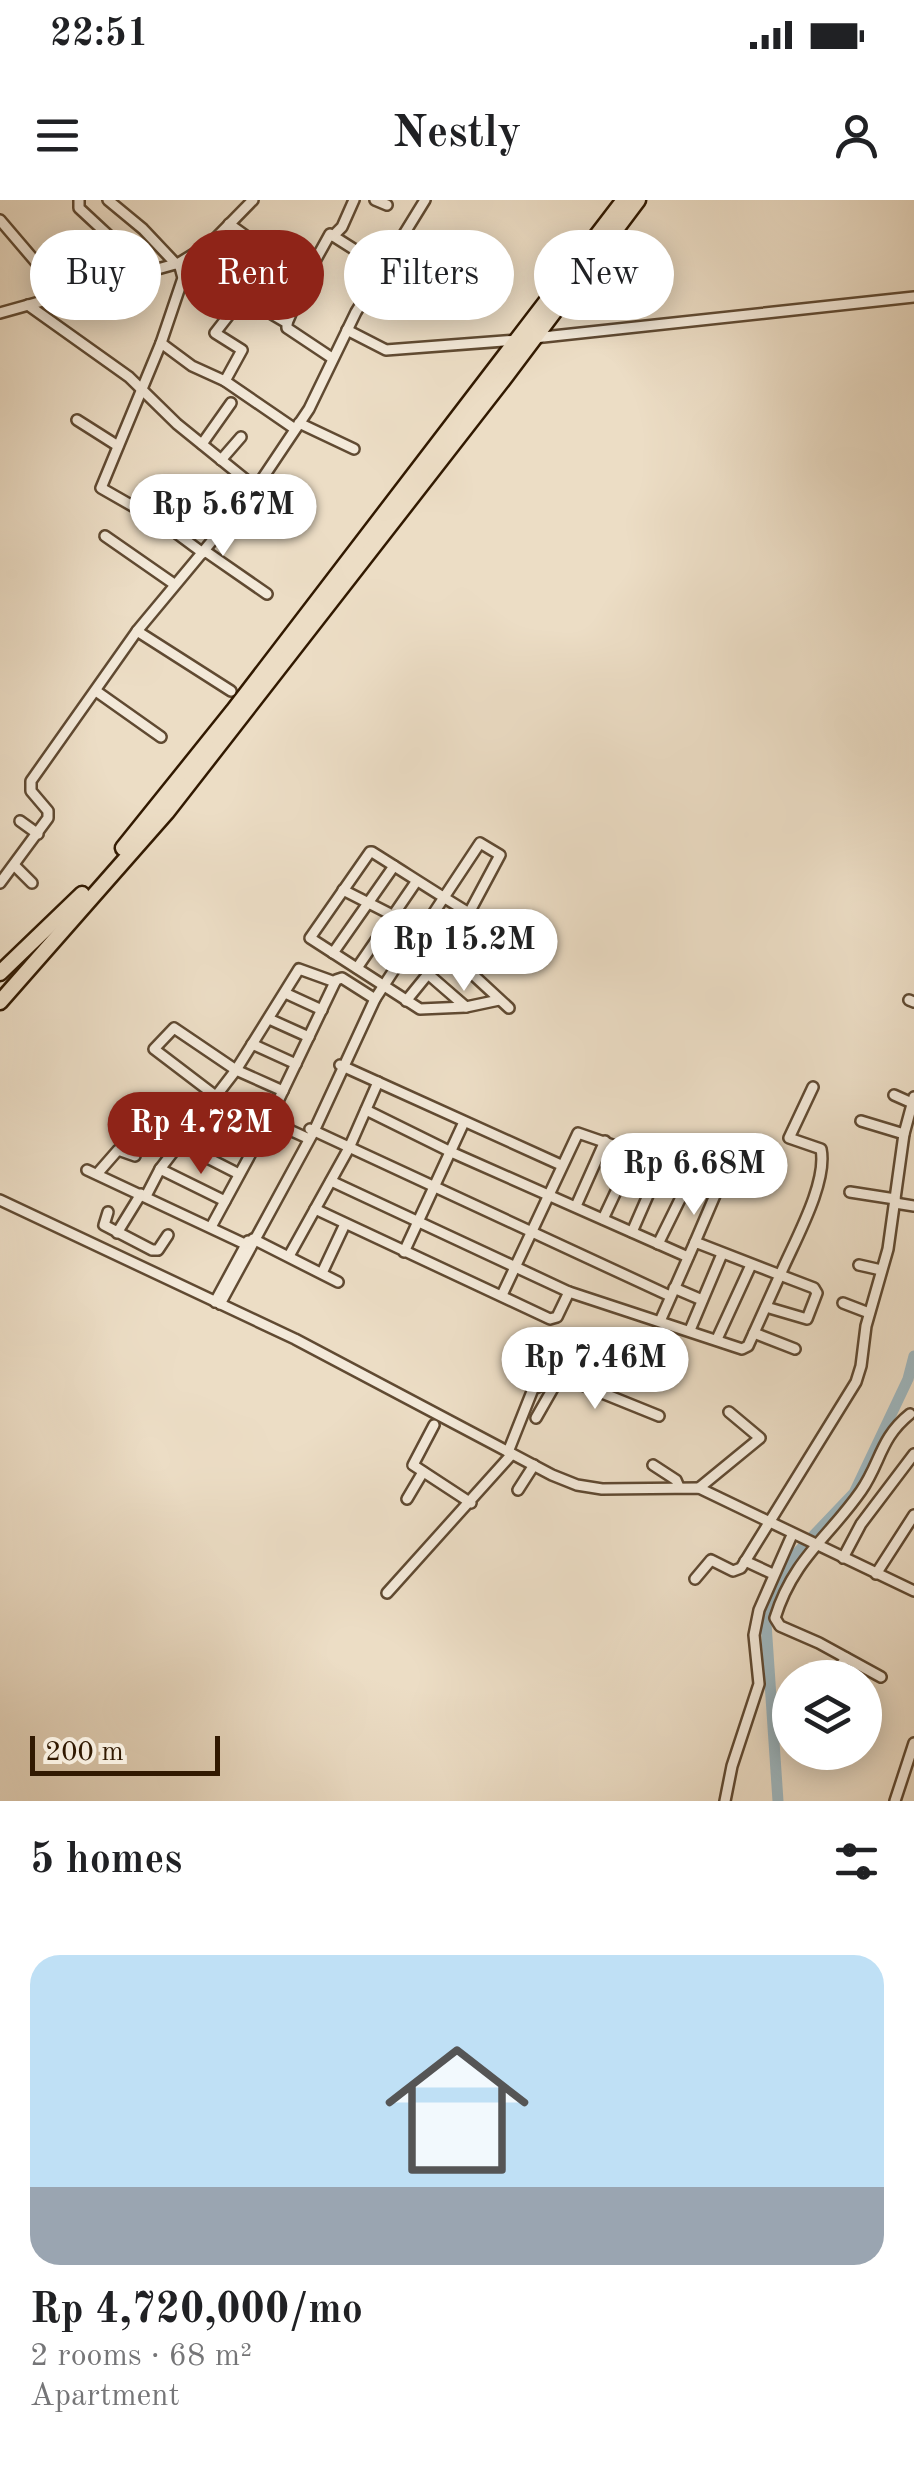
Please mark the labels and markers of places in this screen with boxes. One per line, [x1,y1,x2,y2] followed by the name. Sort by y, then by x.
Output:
[120,474,326,559] pin: Rp 5.67M
[361,909,567,994] pin: Rp 15.2M
[98,1092,304,1177] pin: Rp 4.72M
[591,1133,797,1218] pin: Rp 6.68M
[492,1327,698,1412] pin: Rp 7.46M

